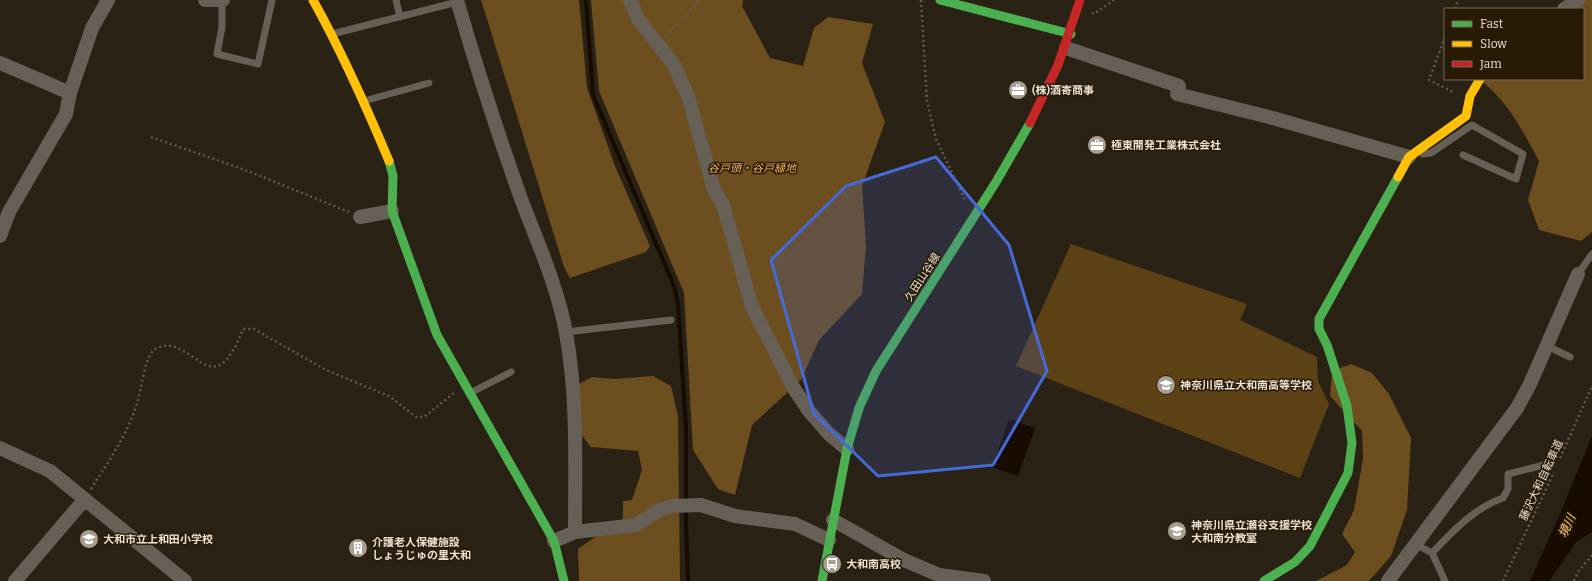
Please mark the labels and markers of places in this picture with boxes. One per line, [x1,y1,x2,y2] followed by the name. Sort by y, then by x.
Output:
[1007,79,1029,101] office icon: (株)酒寄商事
[1032,84,1094,97] place label: (株)酒寄商事
[1086,134,1108,156] office icon: 極東開発工業株式会社
[1111,139,1221,152] place label: 極東開発工業株式会社
[1155,374,1177,396] school or university icon: 神奈川県立大和南高等学校
[1180,379,1312,392] place label: 神奈川県立大和南高等学校
[1191,519,1312,545] place label: 神奈川県立瀬谷支援学校 大和南分教室
[1166,520,1188,542] school or university icon: 神奈川県立瀬谷支援学校 大和南分教室
[78,528,100,550] school or university icon: 大和市立上和田小学校
[103,533,213,546] place label: 大和市立上和田小学校
[372,536,471,562] place label: 介護老人保健施設 しょうじゅの里大和
[347,537,369,559] building icon: 介護老人保健施設 しょうじゅの里大和
[821,553,843,575] bus stop icon: 大和南高校
[846,558,901,571] place label: 大和南高校

